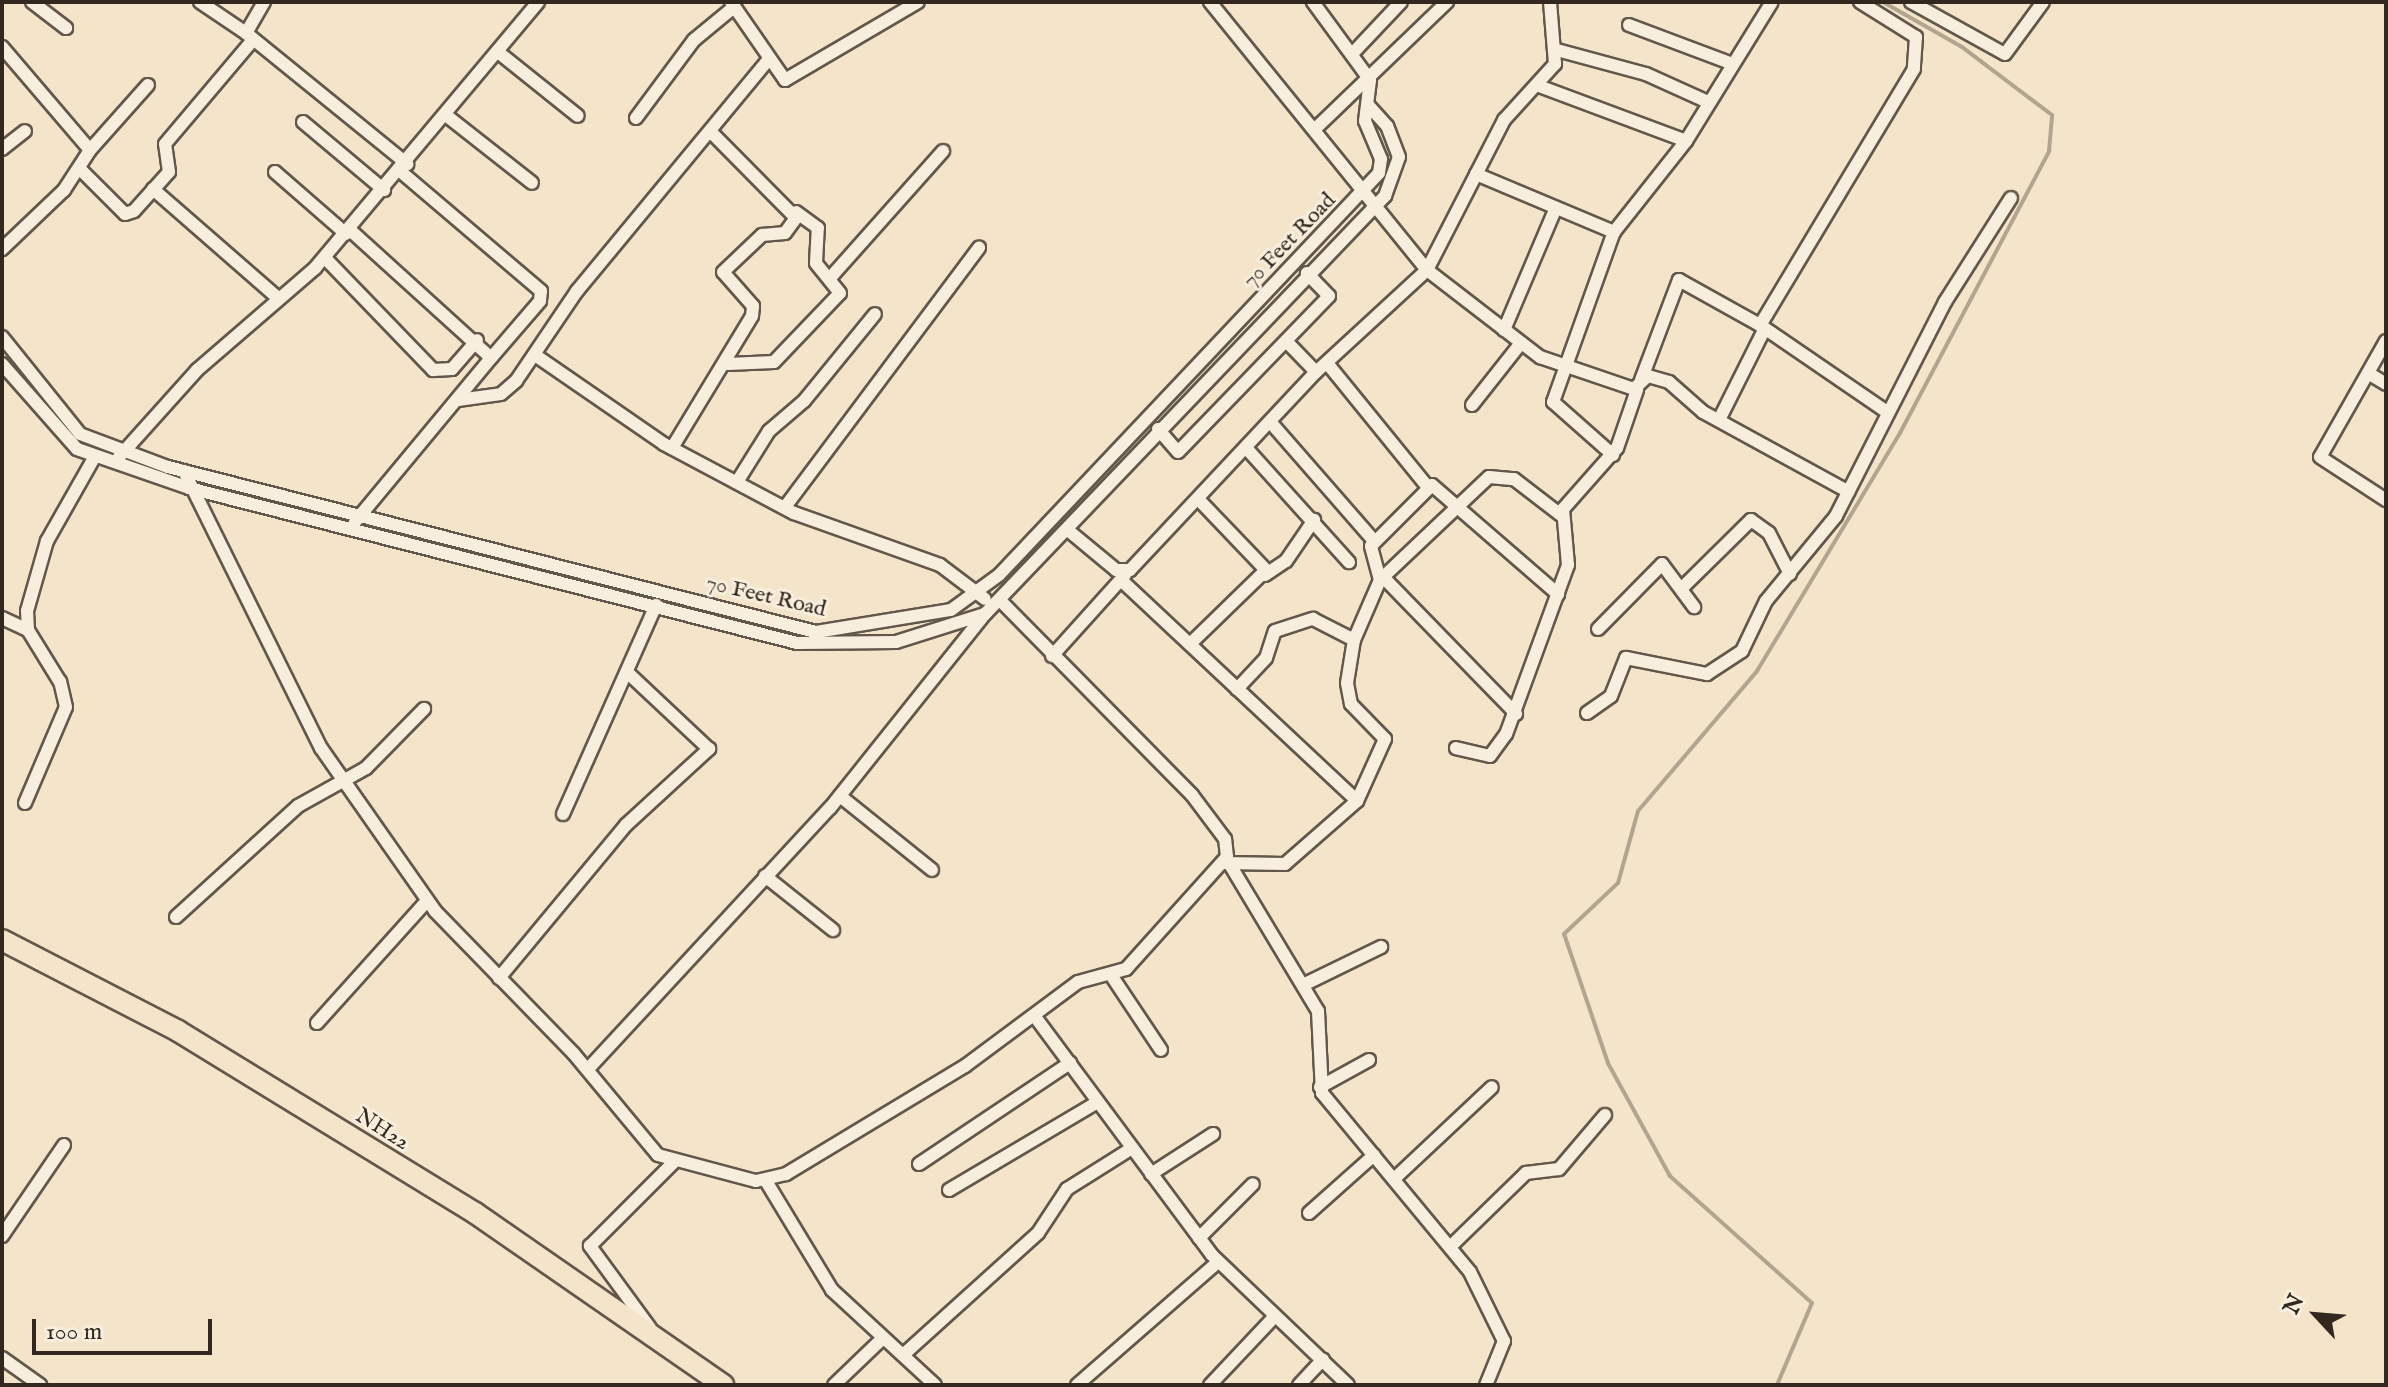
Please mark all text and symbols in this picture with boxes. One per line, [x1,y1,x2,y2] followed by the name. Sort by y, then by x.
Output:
[1238,188,1342,294] street label: 70 Feet Road
[704,570,828,624] street label: 70 Feet Road
[350,1103,414,1157] street label: NH22
[2276,1275,2356,1355] north arrow
[2278,1290,2311,1319] text: N
[36,1303,216,1353] scale bar
[46,1317,102,1348] text: 100 m

